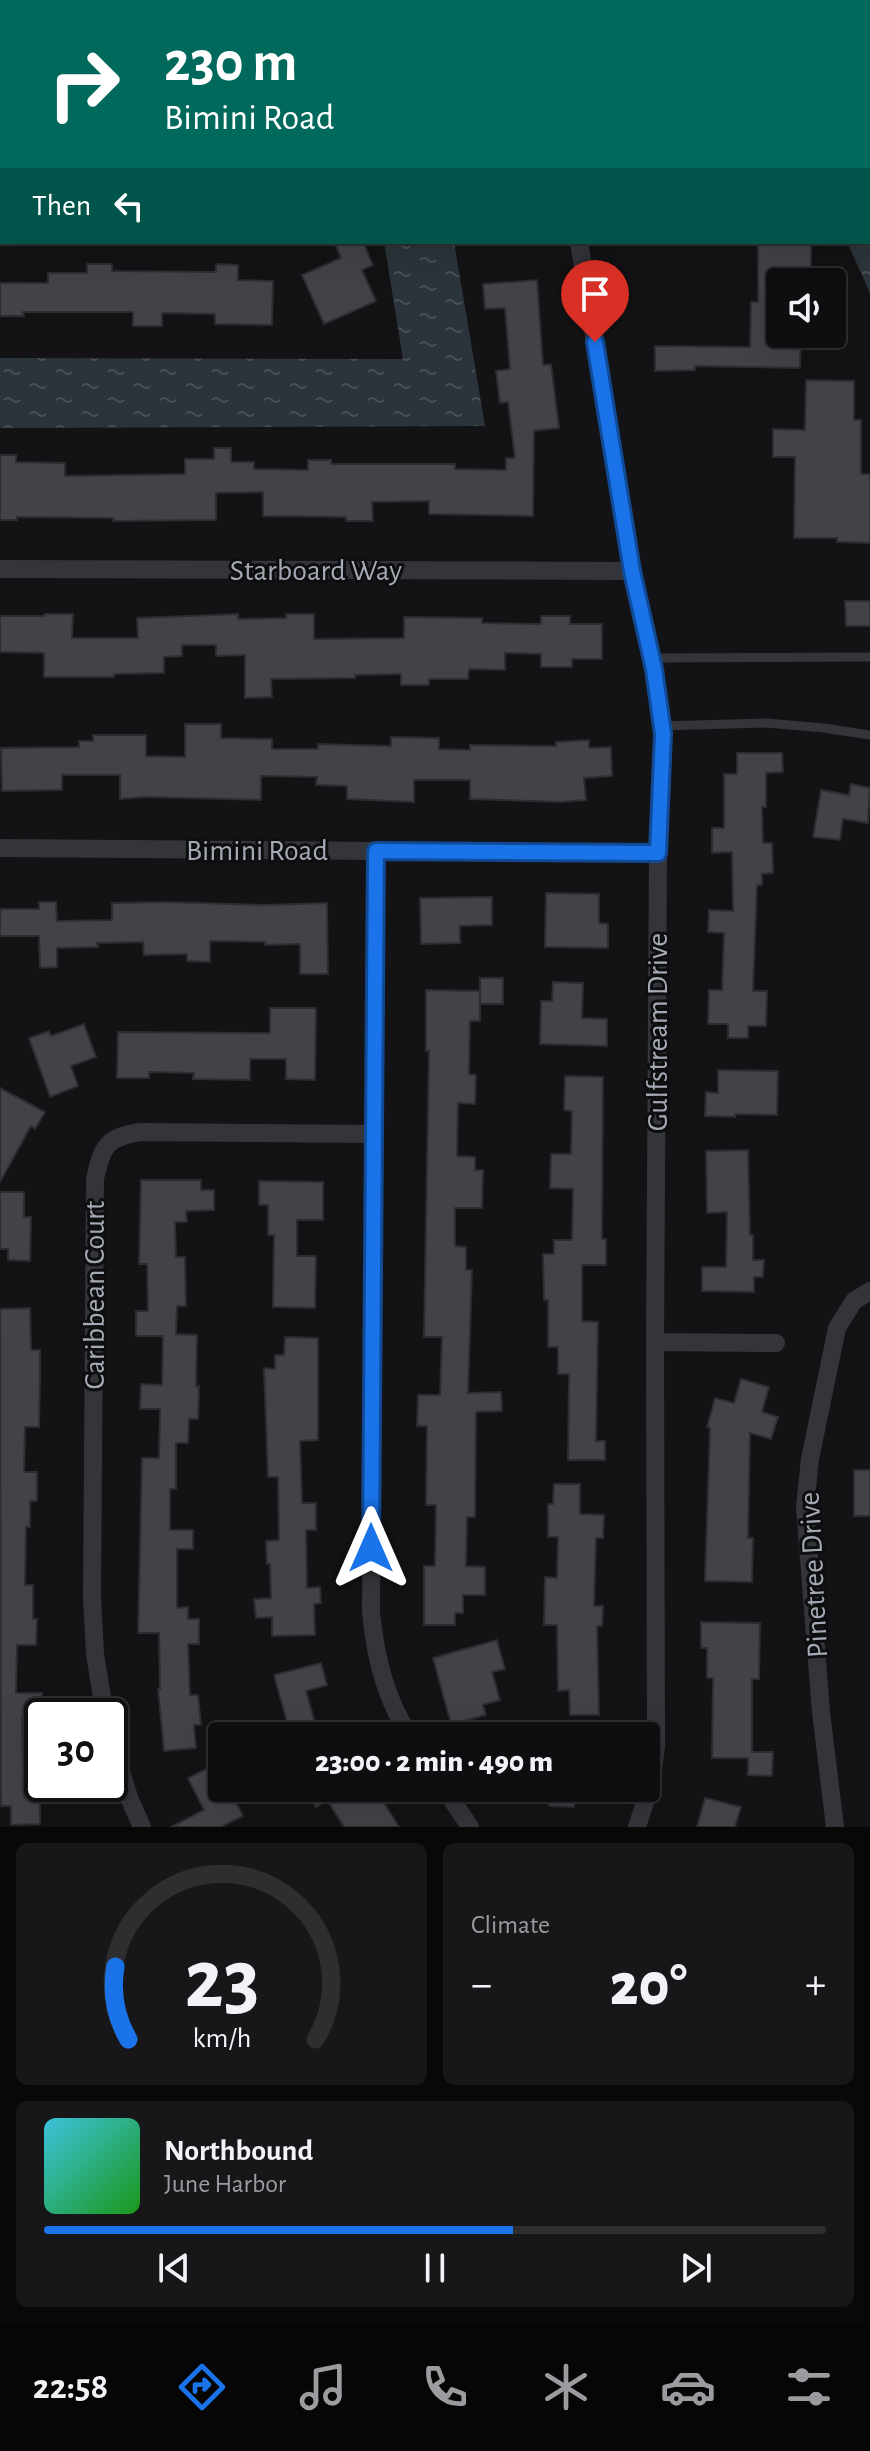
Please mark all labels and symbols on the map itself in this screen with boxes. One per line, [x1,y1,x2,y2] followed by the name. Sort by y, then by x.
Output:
[561,260,629,342] pin
[230,556,402,586] street label: Starboard Way
[186,836,328,866] street label: Bimini Road
[643,933,673,1131] street label: Gulfstream Drive
[80,1200,110,1389] street label: Caribbean Court
[795,1491,833,1659] street label: Pinetree Drive
[329,1506,413,1590] position arrow
[24,1698,128,1802] speed limit sign: 30

